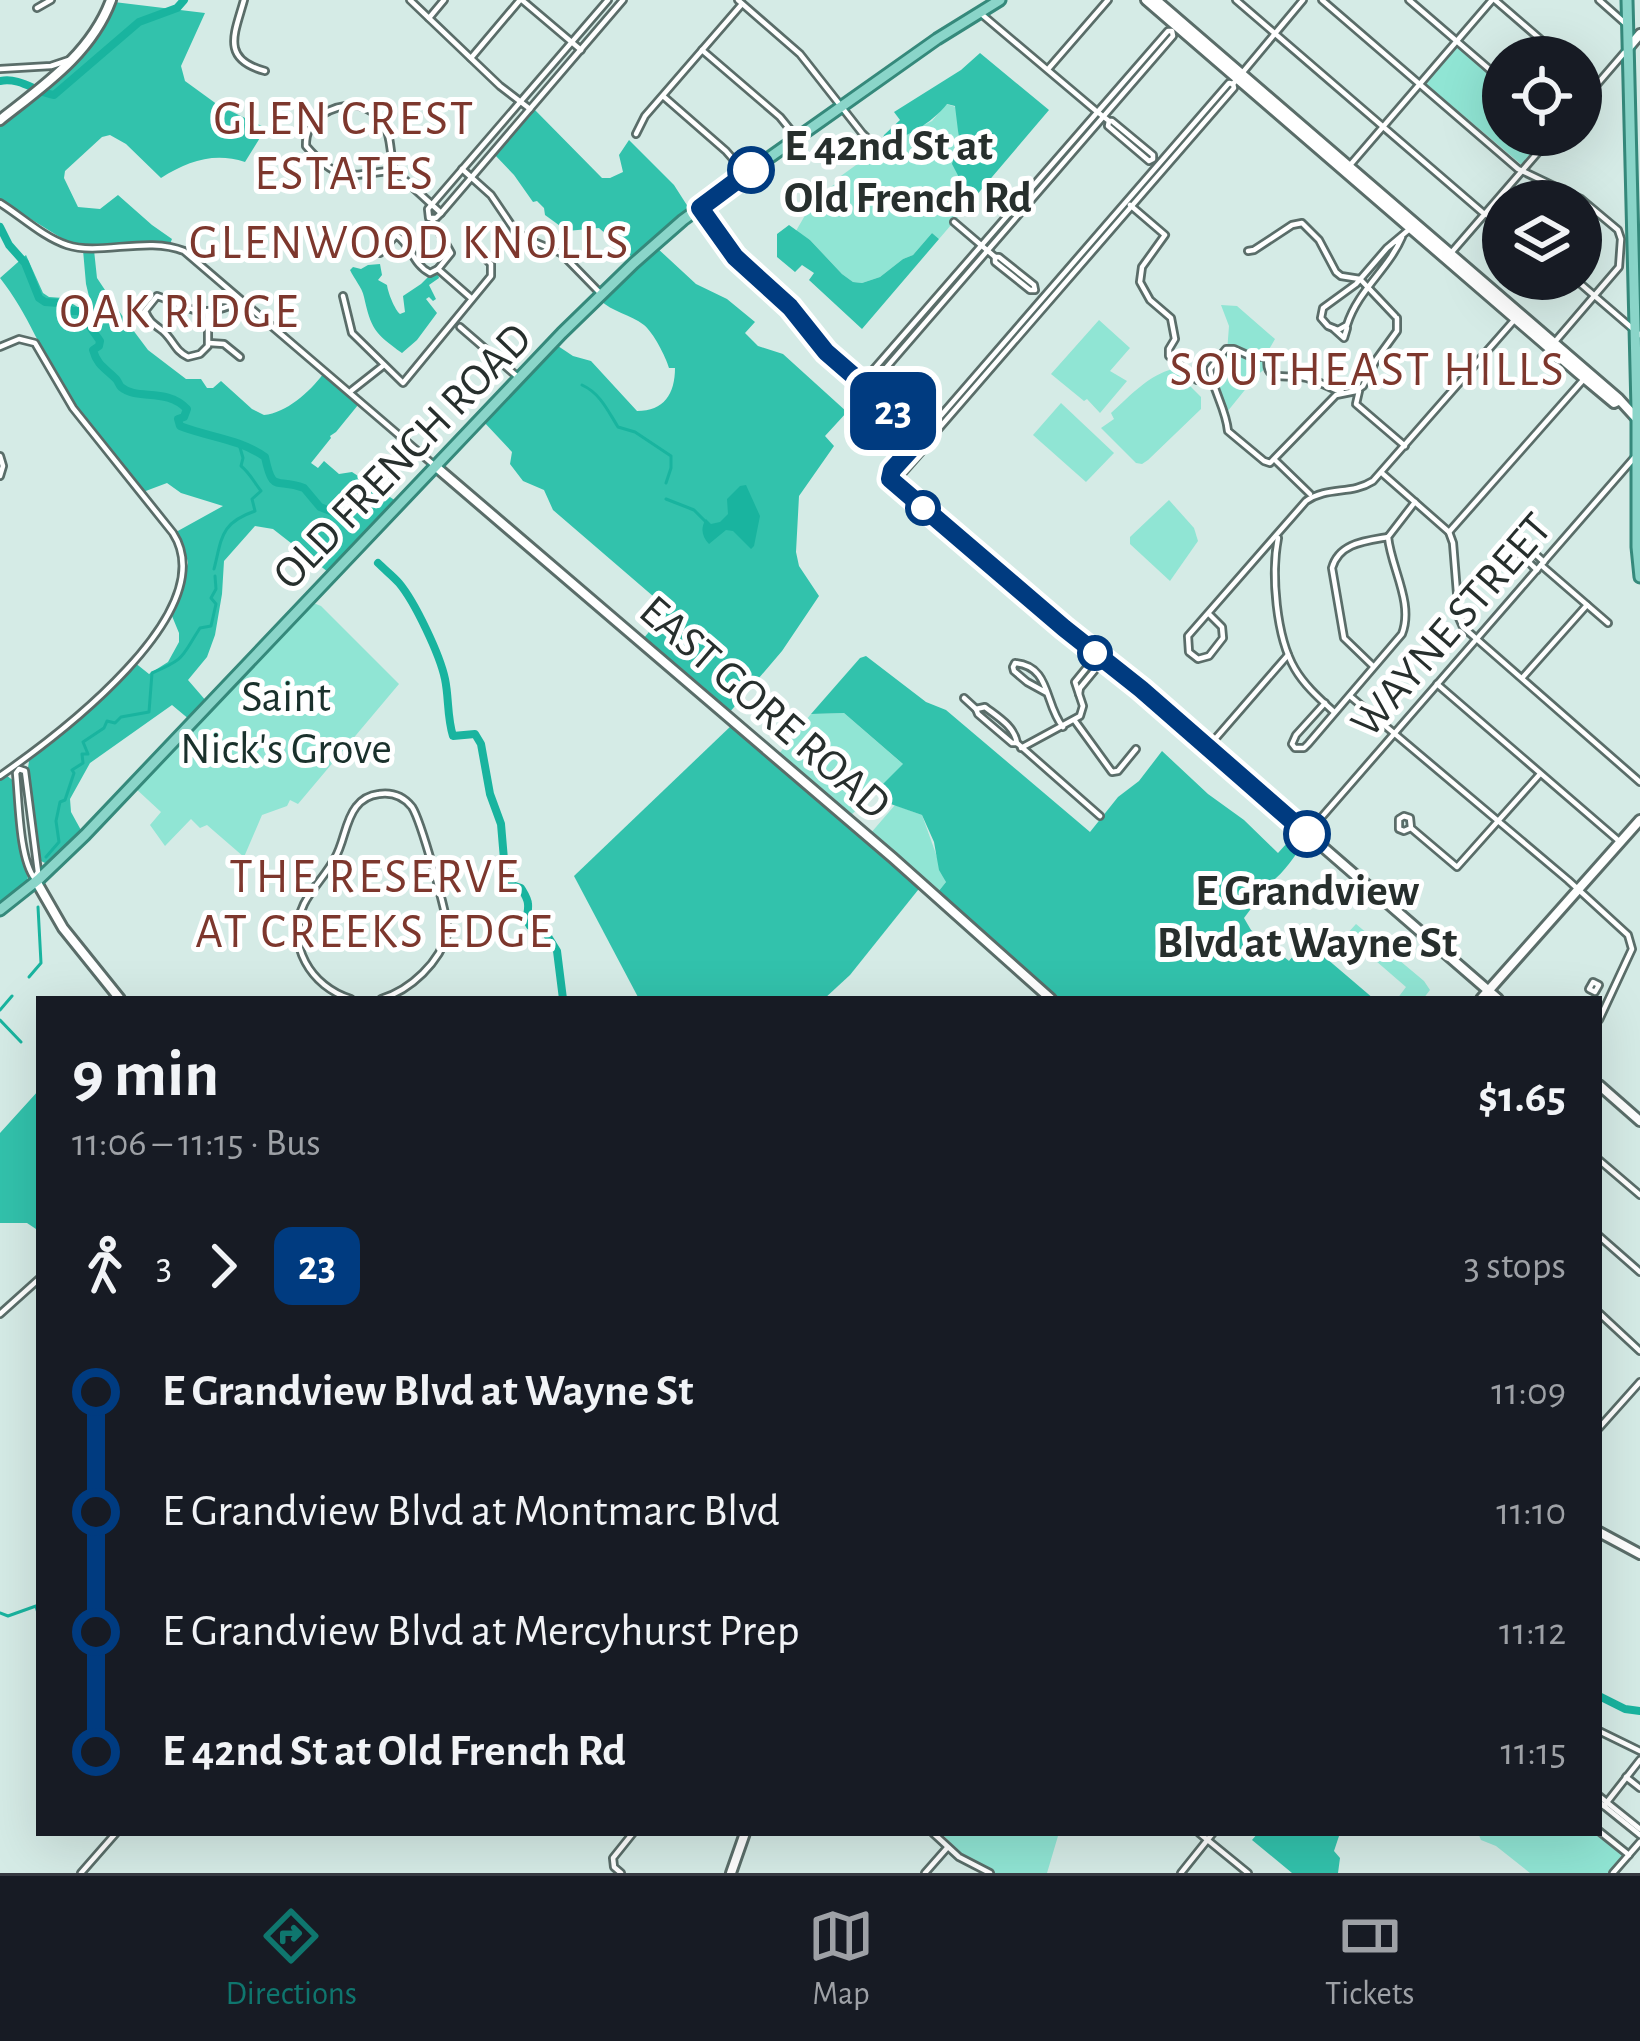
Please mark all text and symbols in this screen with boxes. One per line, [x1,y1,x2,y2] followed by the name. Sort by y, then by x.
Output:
[1482,36,1602,300] map controls
[1482,36,1602,156] button: locate
[214,96,476,199] district label: GLEN CREST ESTATES
[784,124,1032,221] place label: E 42nd St at Old French Rd
[729,148,773,192] marker: E 42nd St at Old French Rd
[1482,180,1602,300] button: layers
[189,220,631,268] district label: GLENWOOD KNOLLS
[59,289,301,337] district label: OAK RIDGE
[265,316,540,598] street label: OLD FRENCH ROAD
[1169,347,1567,395] district label: SOUTHEAST HILLS
[839,372,947,450] line badge: 23
[874,390,912,432] text: 23
[907,492,939,524] unlabelled marker
[1343,505,1561,746] street label: WAYNE STREET
[631,588,898,828] street label: EAST GORE ROAD
[1079,637,1111,669] unlabelled marker
[180,675,392,772] park label: Saint Nick's Grove
[1285,812,1329,856] marker: E Grandview Blvd at Wayne St
[195,854,555,957] district label: THE RESERVE AT CREEKS EDGE
[1157,869,1457,966] place label: E Grandview Blvd at Wayne St
[72,1042,219,1108] text: 9 min
[1478,1075,1566,1120] text: $1.65
[72,1124,321,1163] text: 11:06 – 11:15 · Bus
[72,1233,138,1299] icon: walk
[190,1233,256,1299] icon: forward
[298,1245,336,1287] text: 23
[156,1247,172,1286] text: 3
[1464,1247,1566,1286] text: 3 stops
[162,1369,693,1414] text: E Grandview Blvd at Wayne St
[1491,1373,1566,1412] text: 11:09
[162,1489,780,1534] text: E Grandview Blvd at Montmarc Blvd
[1496,1493,1566,1532] text: 11:10
[162,1609,800,1654] text: E Grandview Blvd at Mercyhurst Prep
[1499,1613,1566,1652] text: 11:12
[162,1729,626,1774] text: E 42nd St at Old French Rd
[1501,1733,1566,1772] text: 11:15
[226,1903,357,2015] tab: Directions
[808,1903,874,2015] tab: Map
[1325,1903,1414,2015] tab: Tickets

